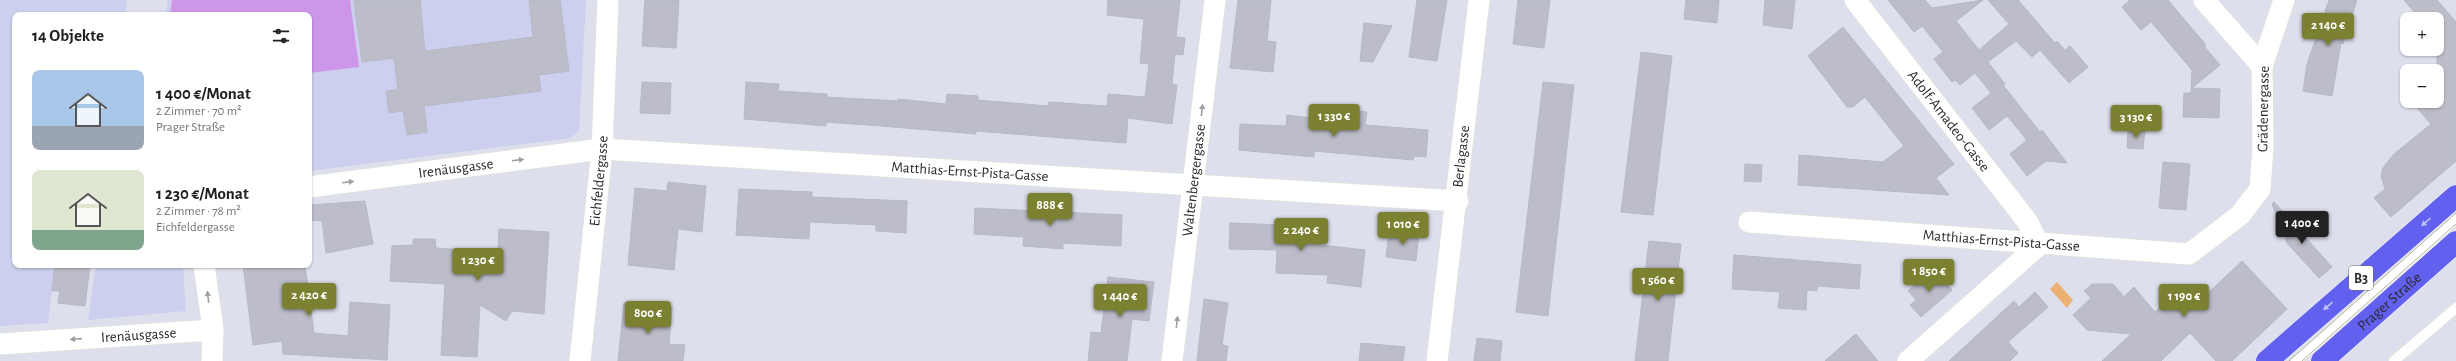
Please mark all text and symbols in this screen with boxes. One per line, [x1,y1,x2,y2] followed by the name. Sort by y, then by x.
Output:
[2400,12,2444,108] map controls
[2400,12,2444,56] button: +
[2291,13,2365,47] pin: 2 140 €
[2311,19,2345,32] text: 2 140 €
[270,25,292,47] icon: filters
[32,27,104,44] text: 14 Objekte
[2400,64,2444,108] button: −
[2255,66,2272,152] street label: Grädenergasse
[1905,68,1993,175] street label: Adolf-Amadeo-Gasse
[156,85,251,102] text: 1 400 €/Monat
[64,86,112,134] icon: home
[1199,104,1206,116] one-way arrow
[1297,104,1371,138] pin: 1 330 €
[156,105,242,118] text: 2 Zimmer · 70 m²
[2099,105,2173,139] pin: 3 130 €
[1318,110,1350,123] text: 1 330 €
[2120,111,2152,124] text: 3 130 €
[156,121,225,134] text: Prager Straße
[1180,123,1208,237] street label: Waltenbergergasse
[1450,124,1472,188] street label: Berlagasse
[587,135,611,227] street label: Eichfeldergasse
[417,156,494,181] street label: Irenäusgasse
[512,157,524,163] one-way arrow
[891,160,1049,184] street label: Matthias-Ernst-Pista-Gasse
[342,179,354,185] one-way arrow
[156,185,249,202] text: 1 230 €/Monat
[64,186,112,234] icon: home
[1022,193,1078,227] pin: 888 €
[1036,199,1064,212] text: 888 €
[156,205,241,218] text: 2 Zimmer · 78 m²
[2265,211,2339,245] pin: 1 400 €
[1366,212,1440,246] pin: 1 010 €
[2285,217,2319,230] text: 1 400 €
[2421,217,2432,226] one-way arrow
[1264,218,1338,252] pin: 2 240 €
[1387,218,1419,231] text: 1 010 €
[156,221,235,234] text: Eichfeldergasse
[1283,224,1319,237] text: 2 240 €
[1922,228,2080,254] street label: Matthias-Ernst-Pista-Gasse
[441,248,515,282] pin: 1 230 €
[461,254,495,267] text: 1 230 €
[1892,259,1966,293] pin: 1 850 €
[1912,265,1946,278] text: 1 850 €
[2349,266,2373,290] road number: B3
[1621,268,1695,302] pin: 1 560 €
[2355,270,2424,334] street label: Prager Straße
[1641,274,1675,287] text: 1 560 €
[272,283,346,317] pin: 2 420 €
[1083,284,1157,318] pin: 1 440 €
[2147,284,2221,318] pin: 1 190 €
[291,289,327,302] text: 2 420 €
[1103,290,1137,303] text: 1 440 €
[2168,290,2200,303] text: 1 190 €
[205,291,211,304] one-way arrow
[620,301,676,335] pin: 800 €
[2323,302,2333,311] one-way arrow
[634,307,662,320] text: 800 €
[1173,316,1180,328] one-way arrow
[100,325,177,345] street label: Irenäusgasse
[70,336,82,343] one-way arrow

